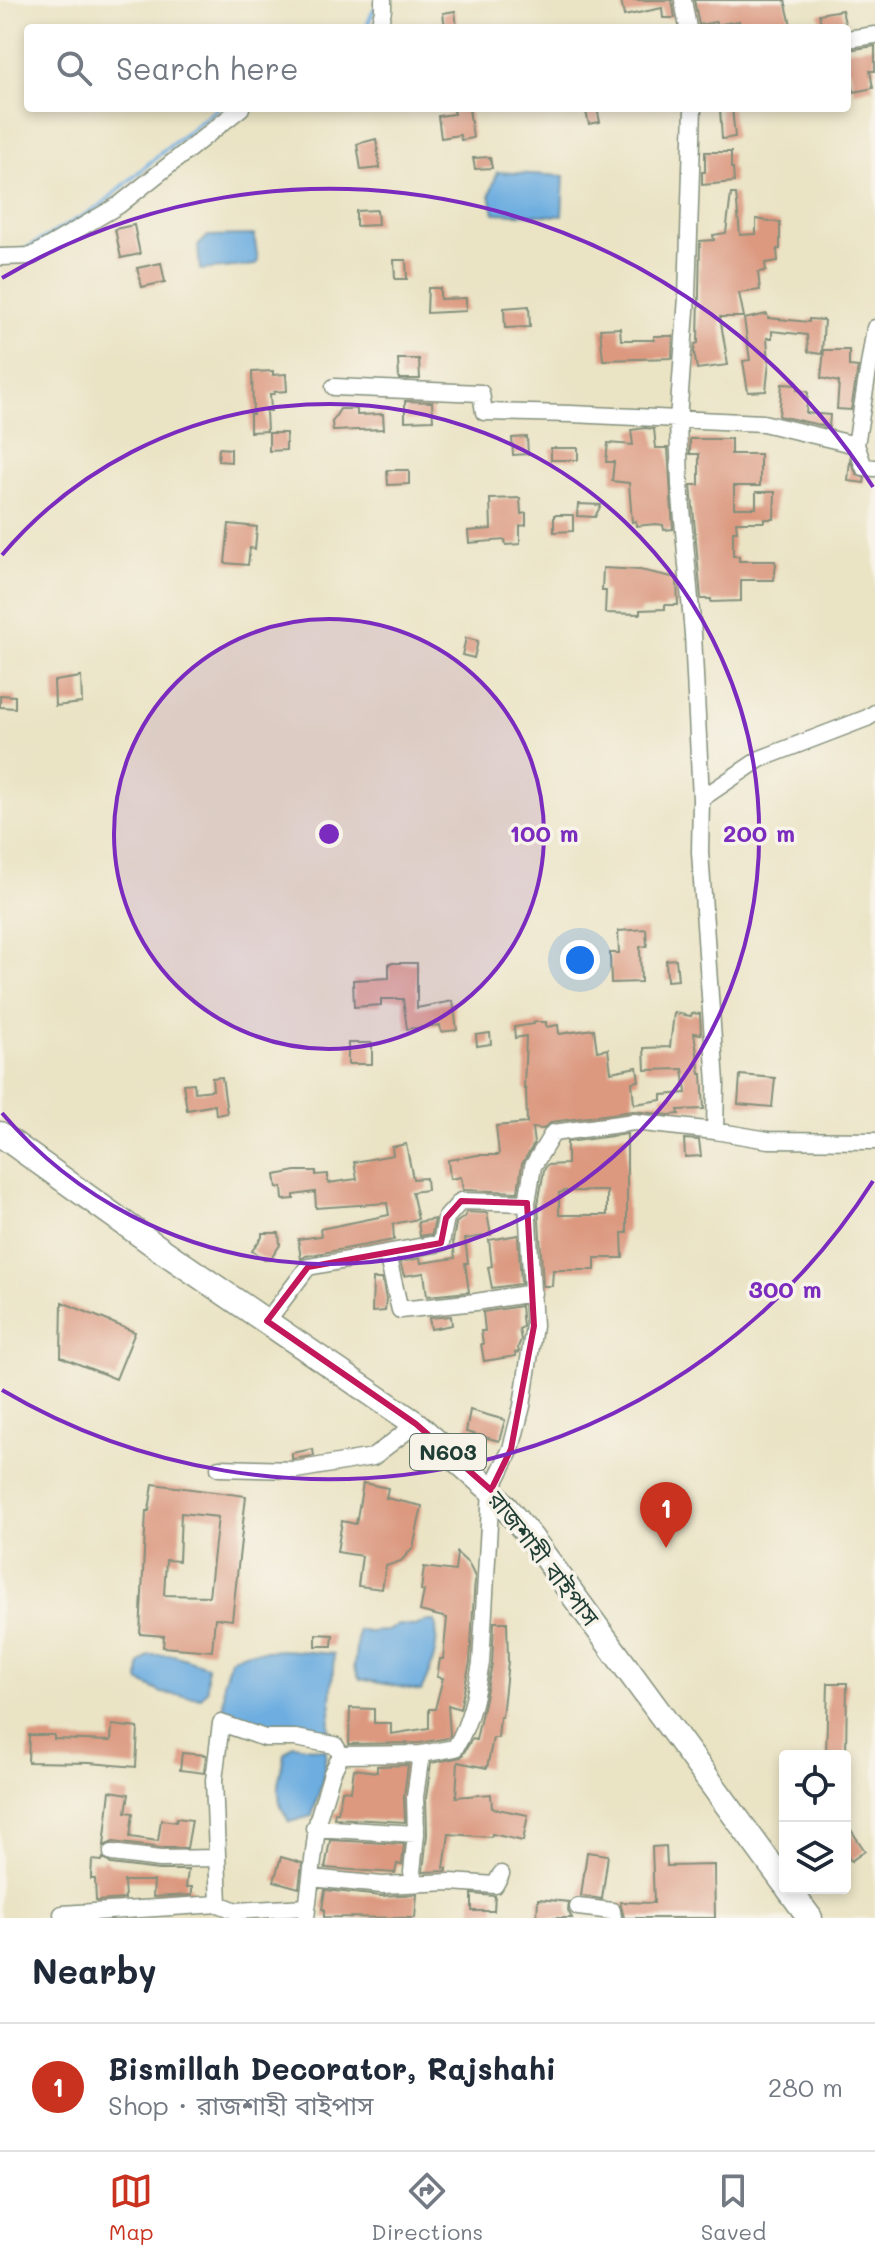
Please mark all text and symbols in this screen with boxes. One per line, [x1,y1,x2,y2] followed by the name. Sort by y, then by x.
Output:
[24,24,851,112] search box
[52,46,96,90] icon: search
[116,48,299,88] text: Search here
[509,817,579,848] text: 100 m
[723,817,795,848] text: 200 m
[315,820,343,848] centre of rings
[560,940,600,980] your location
[749,1273,821,1304] text: 300 m
[410,1434,486,1470] road number: N603
[640,1482,692,1548] pin: 1
[481,1484,607,1633] street label: রাজশাহী বাইপাস
[779,1750,851,1894] map controls
[779,1750,851,1822] button: locate
[779,1822,851,1894] button: layers
[32,1948,157,1993] text: Nearby
[108,2048,556,2088] text: Bismillah Decorator, Rajshahi
[52,2070,64,2104] text: 1
[768,2070,843,2104] text: 280 m
[108,2088,373,2122] text: Shop · রাজশাহী বাইপাস
[109,2169,154,2246] tab: Map
[371,2169,483,2246] tab: Directions
[701,2169,766,2246] tab: Saved

